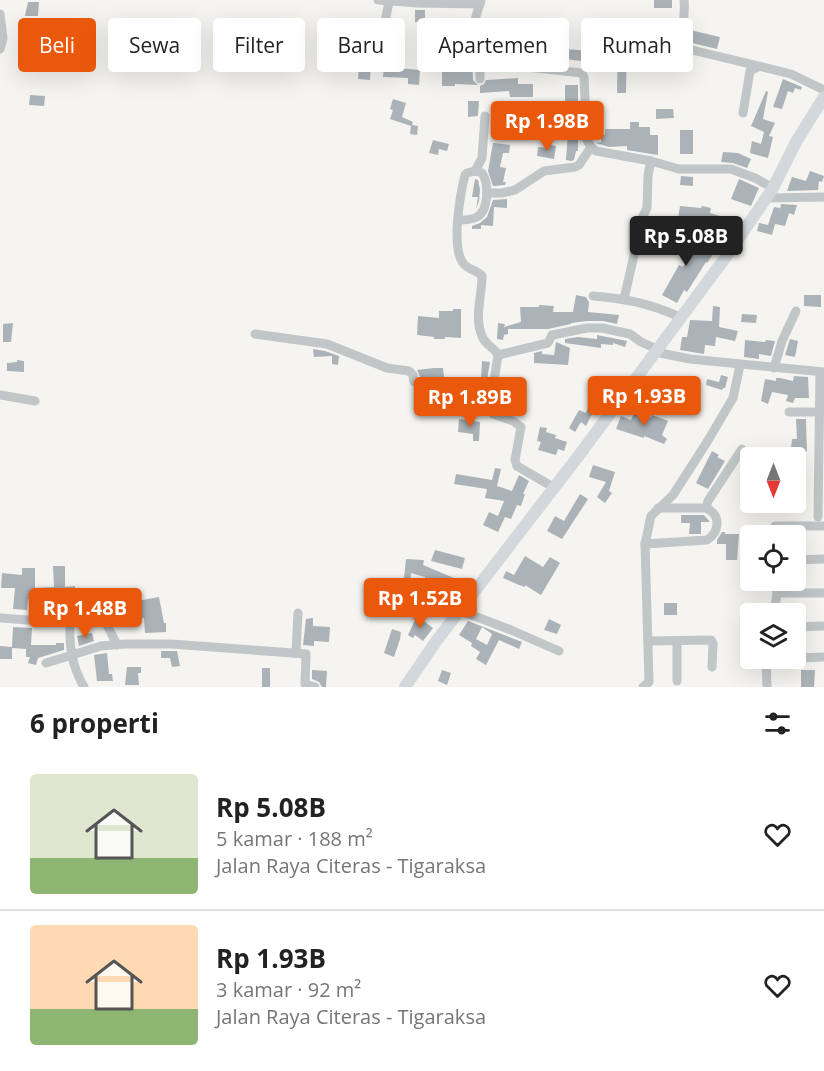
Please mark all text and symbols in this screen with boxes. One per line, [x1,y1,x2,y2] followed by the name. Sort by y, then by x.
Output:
[18,18,96,72] chip: Beli
[108,18,201,72] chip: Sewa
[213,18,305,72] chip: Filter
[317,18,405,72] chip: Baru
[417,18,569,72] chip: Apartemen
[581,18,693,72] chip: Rumah
[485,101,609,152] pin: Rp 1.98B
[505,107,589,134] text: Rp 1.98B
[624,216,748,267] pin: Rp 5.08B
[644,222,728,249] text: Rp 5.08B
[582,376,706,427] pin: Rp 1.93B
[408,377,532,428] pin: Rp 1.89B
[602,382,686,409] text: Rp 1.93B
[428,383,512,410] text: Rp 1.89B
[740,447,806,513] north arrow
[740,447,806,669] map controls
[740,525,806,591] button: locate
[358,578,482,629] pin: Rp 1.52B
[378,584,462,611] text: Rp 1.52B
[23,588,147,639] pin: Rp 1.48B
[43,594,127,621] text: Rp 1.48B
[740,603,806,669] button: layers
[30,705,159,741] text: 6 properti
[761,707,794,740] icon: filters
[216,789,326,825] text: Rp 5.08B
[78,798,150,870] icon: home
[761,818,794,851] icon: heart
[216,825,373,852] text: 5 kamar · 188 m²
[216,852,486,879] text: Jalan Raya Citeras - Tigaraksa
[216,940,326,976] text: Rp 1.93B
[78,949,150,1021] icon: home
[761,969,794,1002] icon: heart
[216,976,361,1003] text: 3 kamar · 92 m²
[216,1003,486,1030] text: Jalan Raya Citeras - Tigaraksa

